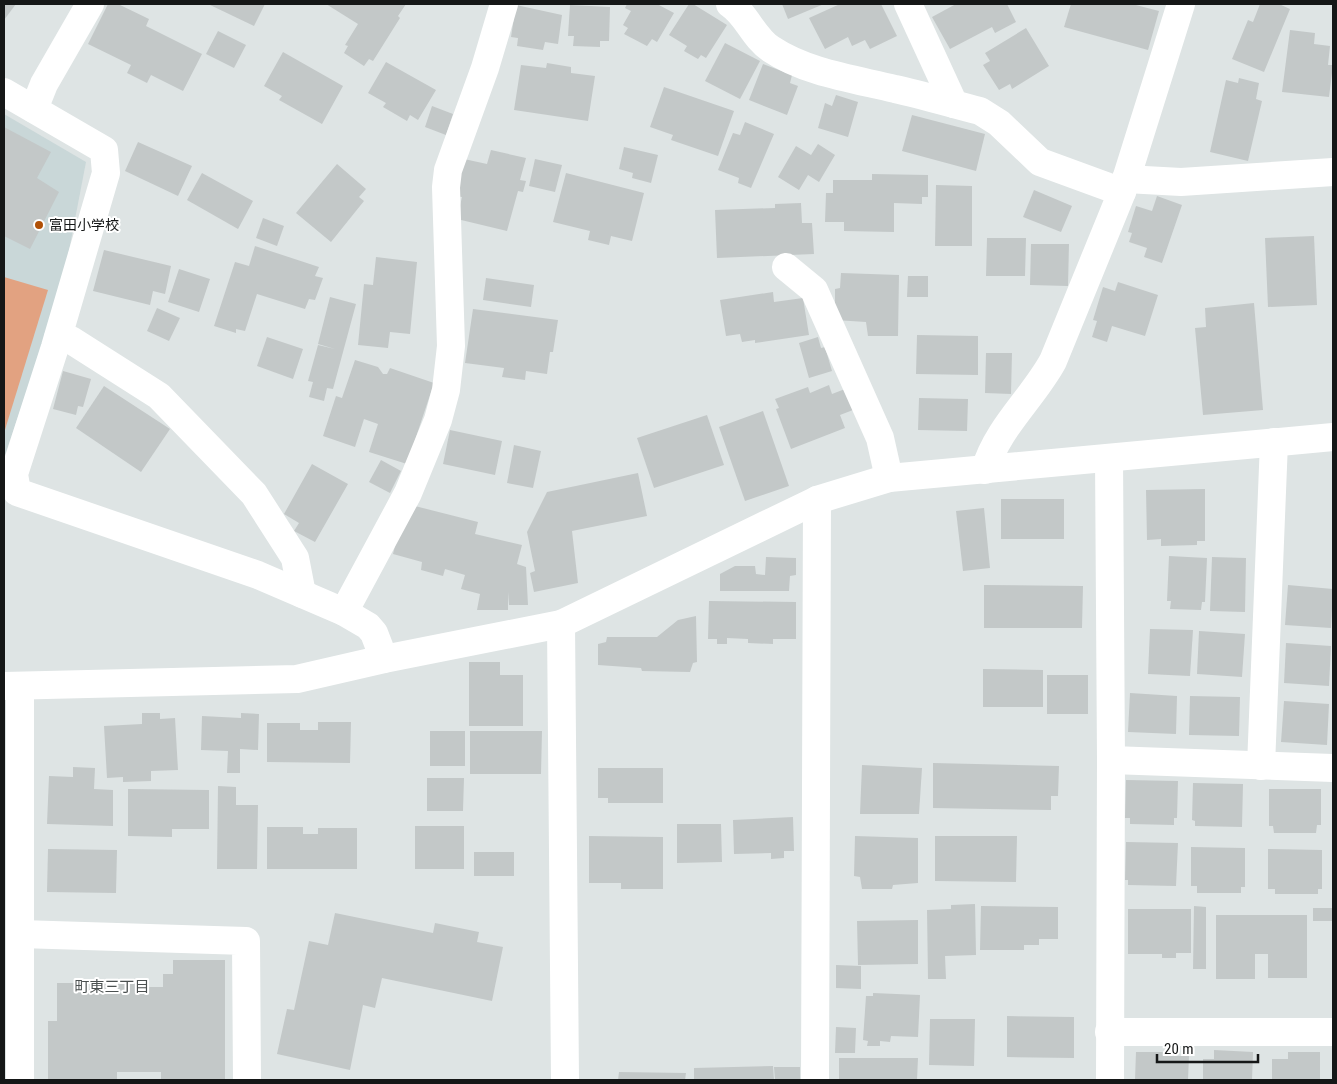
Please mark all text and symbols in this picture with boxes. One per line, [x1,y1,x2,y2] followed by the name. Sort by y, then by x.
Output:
[49,217,119,233] place label: 富田小学校
[33,219,45,231] marker: 富田小学校
[74,978,150,996] district label: 町東三丁目
[1157,1032,1258,1064] scale bar
[1164,1040,1194,1058] text: 20 m

